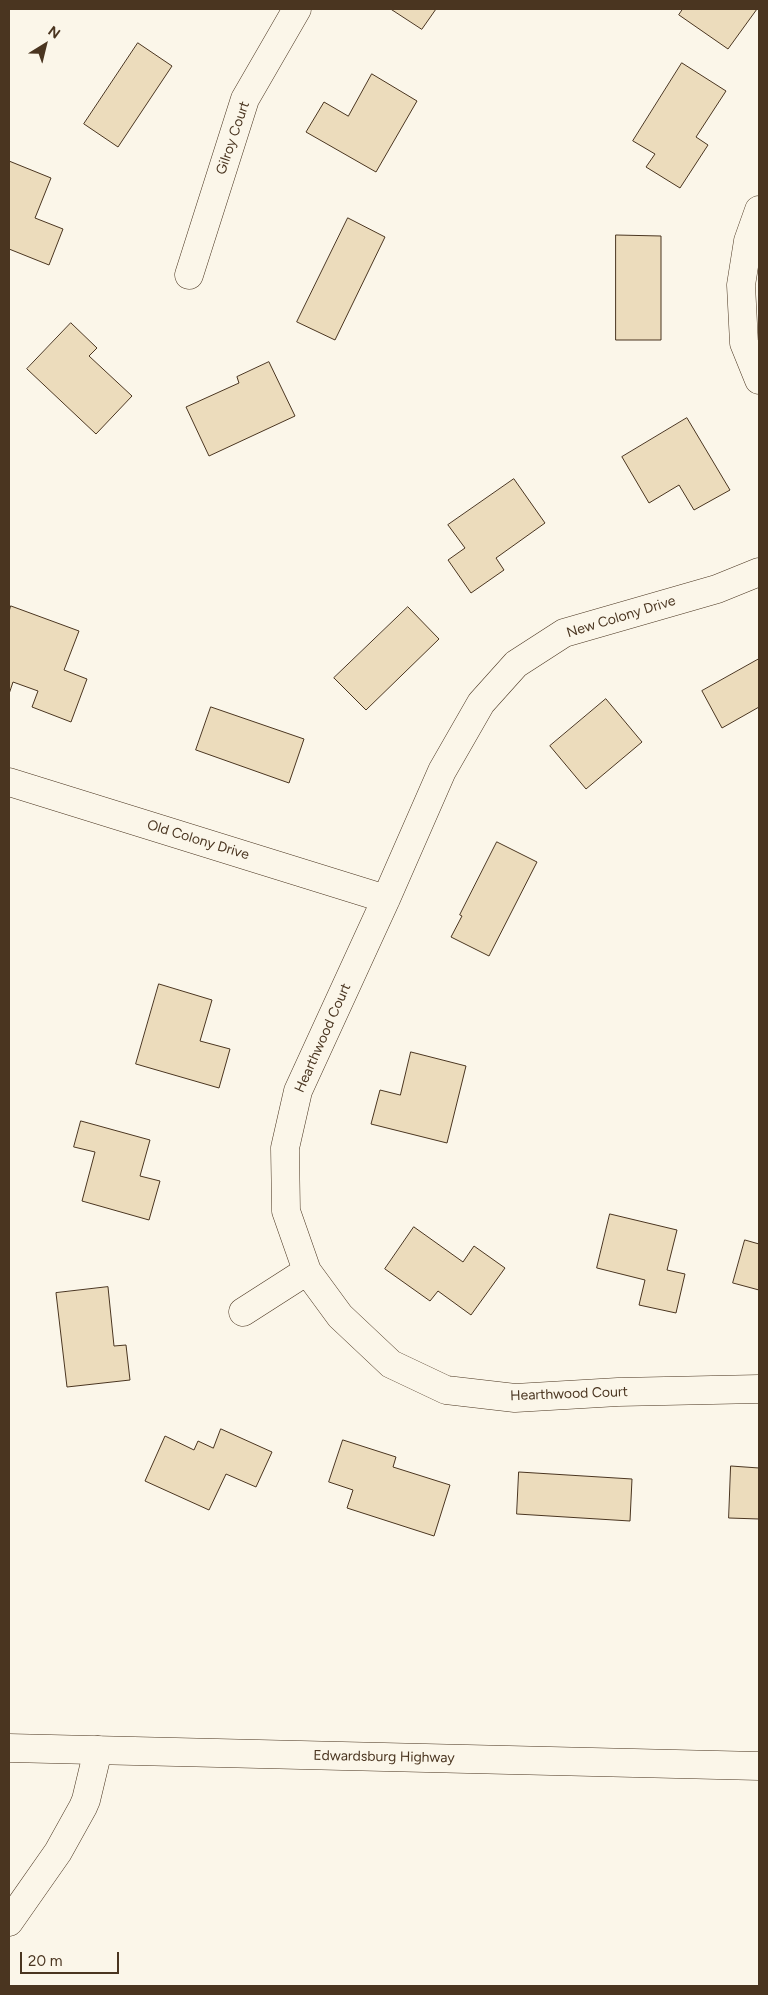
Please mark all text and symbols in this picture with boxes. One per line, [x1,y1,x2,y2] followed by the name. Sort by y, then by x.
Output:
[20,20,70,70] north arrow
[45,22,63,43] text: N
[213,99,253,177] street label: Gilroy Court
[564,592,678,642] street label: New Colony Drive
[145,816,251,864] street label: Old Colony Drive
[291,981,355,1095] street label: Hearthwood Court
[510,1384,628,1404] street label: Hearthwood Court
[313,1747,455,1767] street label: Edwardsburg Highway
[22,1942,121,1974] scale bar
[28,1952,62,1970] text: 20 m

